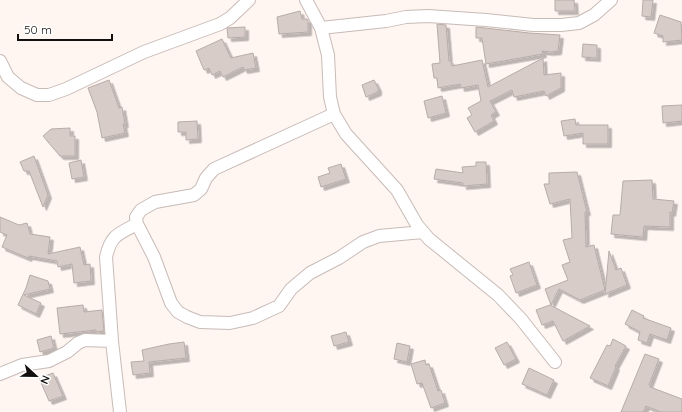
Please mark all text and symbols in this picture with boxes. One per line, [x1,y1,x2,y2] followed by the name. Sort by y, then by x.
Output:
[18,16,112,42] scale bar
[24,22,52,37] text: 50 m
[16,356,56,396] north arrow
[37,373,53,386] text: N

